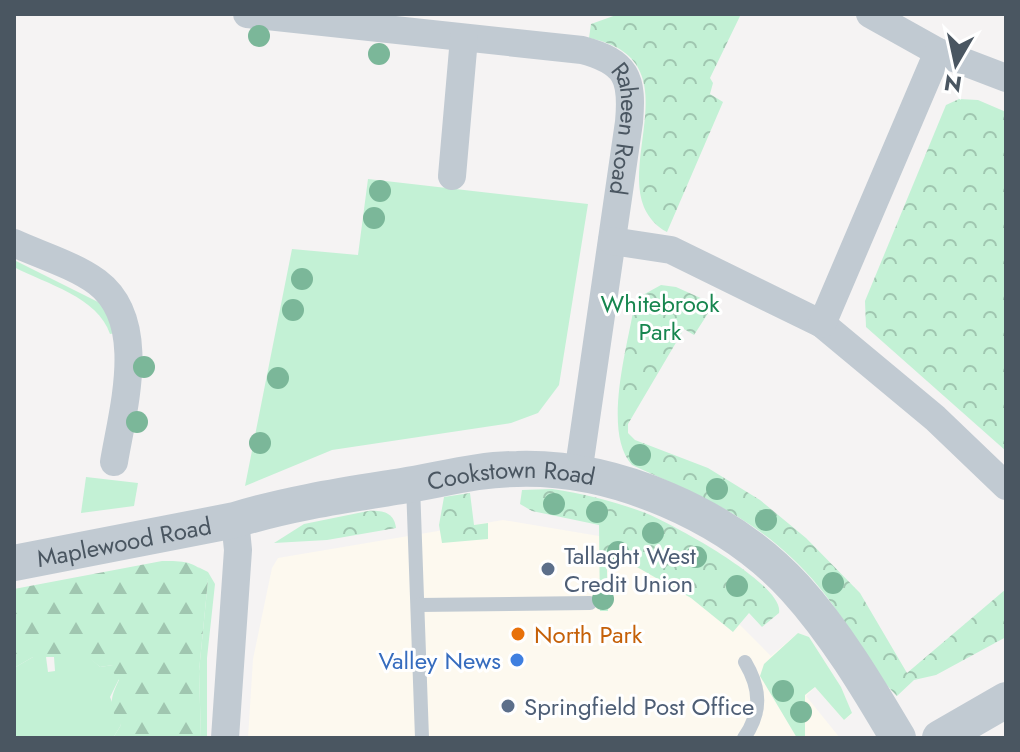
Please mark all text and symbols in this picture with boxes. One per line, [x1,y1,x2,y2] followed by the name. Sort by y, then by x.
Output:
[916,24,996,104] north arrow
[601,54,648,197] street label: Raheen Road
[942,67,964,101] text: N
[600,286,720,349] park label: Whitebrook Park
[424,451,598,499] street label: Cookstown Road
[34,508,214,576] street label: Maplewood Road
[564,538,696,601] place label: Tallaght West Credit Union
[539,560,557,578] marker: Tallaght West Credit Union
[534,617,643,652] place label: North Park
[509,625,527,643] marker: North Park
[379,643,501,678] place label: Valley News
[508,651,526,669] marker: Valley News
[524,689,754,724] place label: Springfield Post Office
[499,697,517,715] marker: Springfield Post Office

